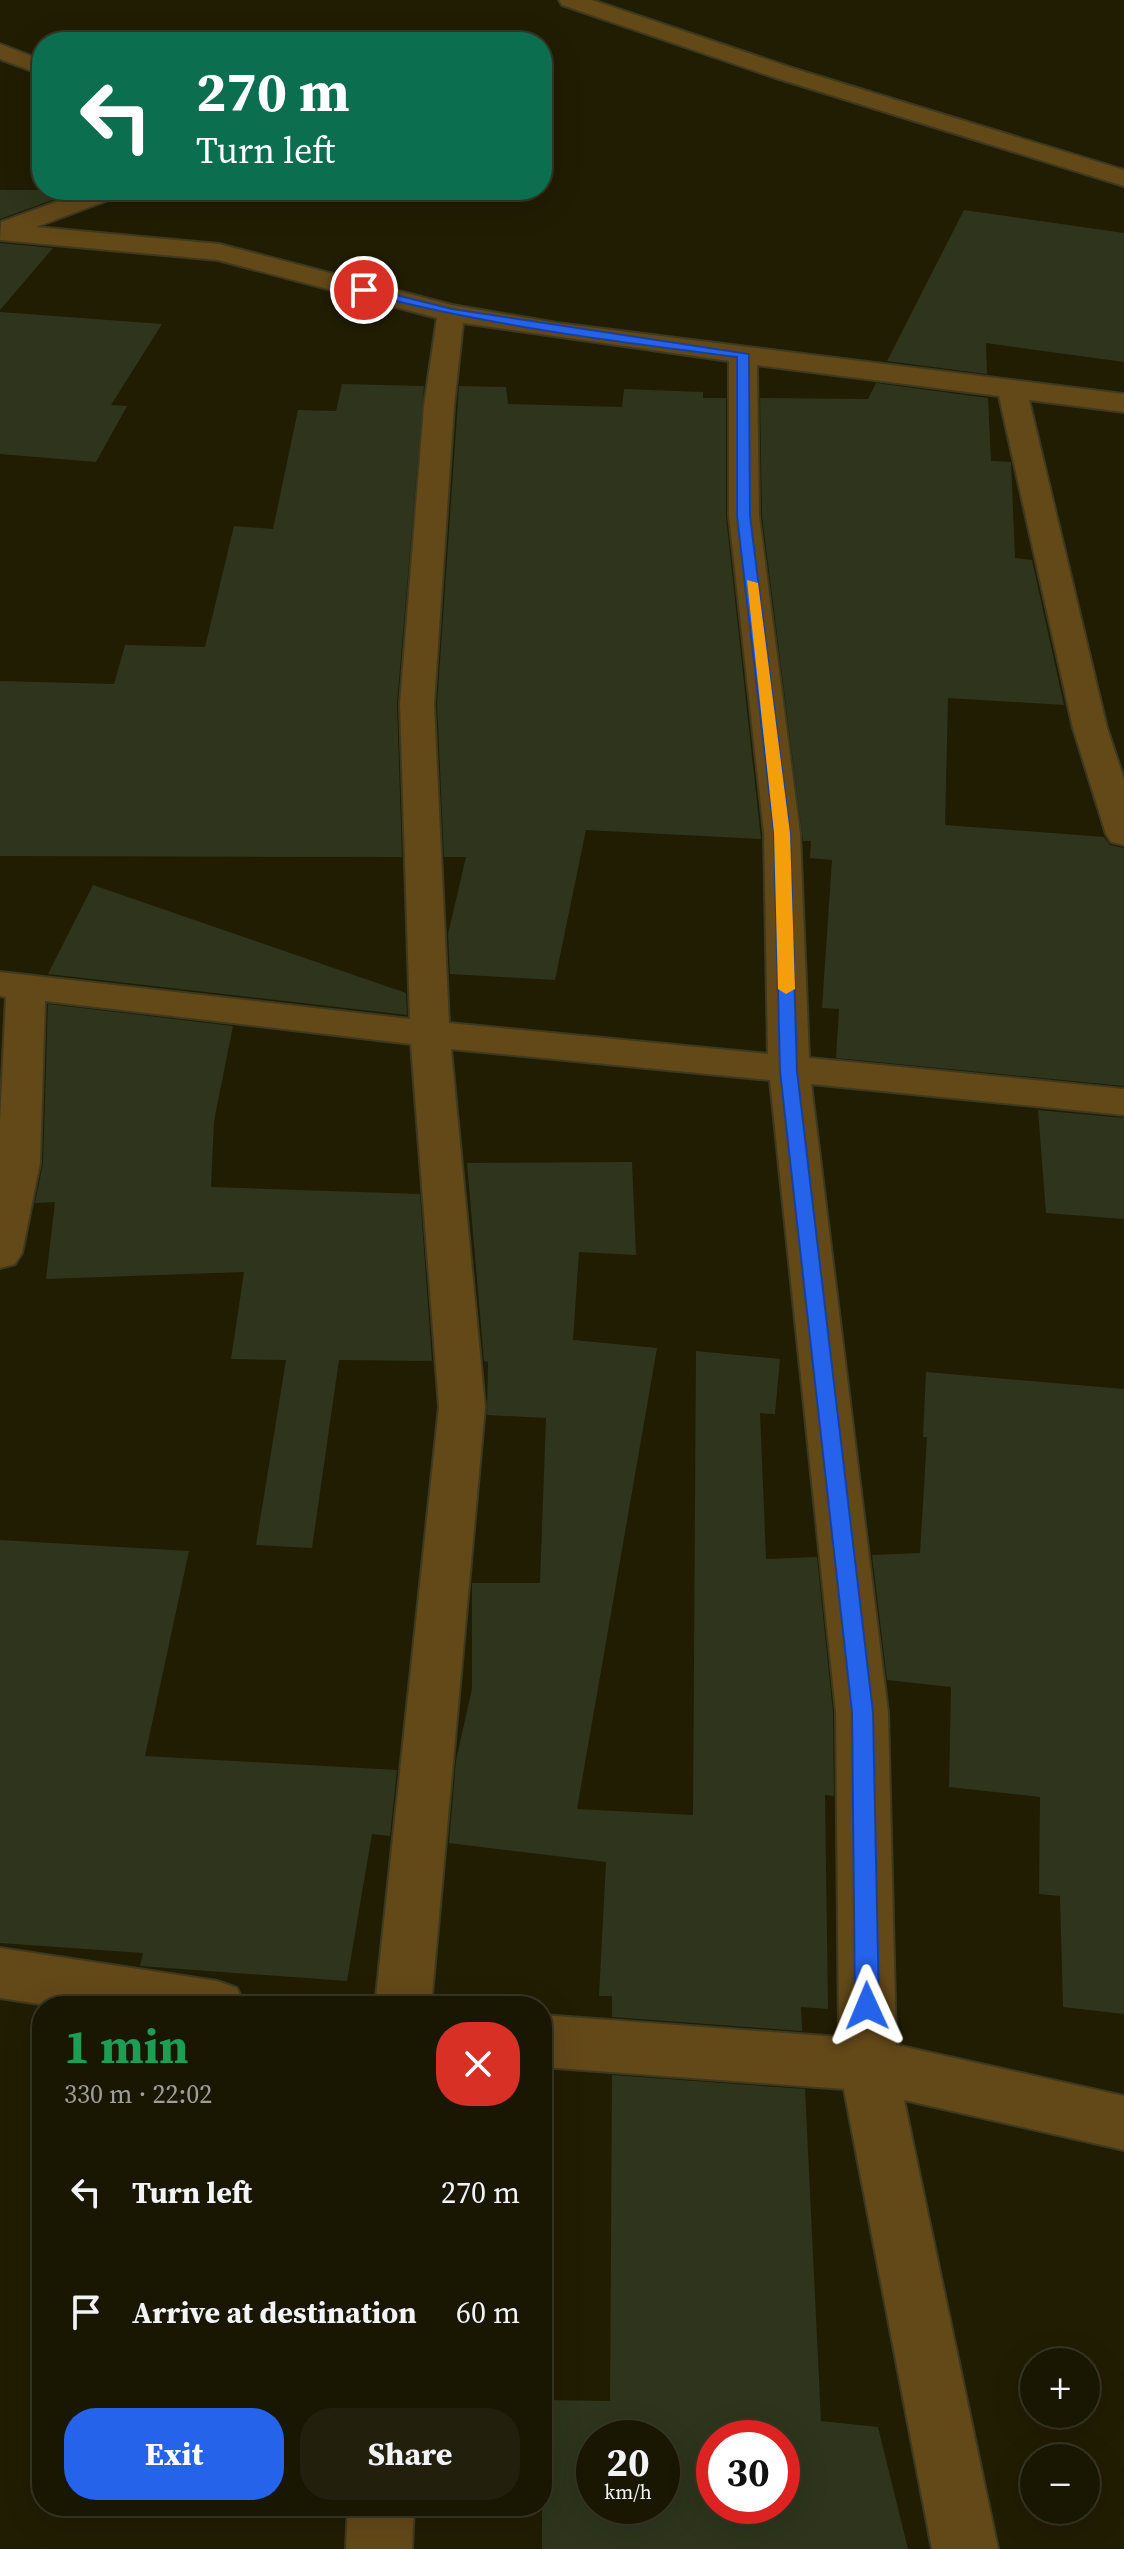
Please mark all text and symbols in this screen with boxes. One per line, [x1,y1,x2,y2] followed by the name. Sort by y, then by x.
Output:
[196,53,350,130] text: 270 m
[64,64,168,168] icon: left
[196,126,335,175] text: Turn left
[330,256,398,324] pin
[342,268,386,312] icon: arrive
[825,1964,909,2048] position arrow
[64,2013,189,2079] text: 1 min
[436,2022,520,2106] button: close
[64,2076,212,2112] text: 330 m · 22:02
[64,2170,108,2214] icon: left
[132,2172,252,2213] text: Turn left
[441,2172,520,2213] text: 270 m
[64,2290,108,2334] icon: arrive
[132,2292,417,2333] text: Arrive at destination
[456,2292,520,2333] text: 60 m
[1020,2348,1100,2524] map controls
[1020,2348,1100,2428] button: +
[64,2408,284,2500] button: Exit
[300,2408,520,2500] button: Share
[696,2420,800,2524] speed limit sign: 30
[606,2435,650,2489] text: 20
[1020,2444,1100,2524] button: −
[604,2478,652,2506] text: km/h

